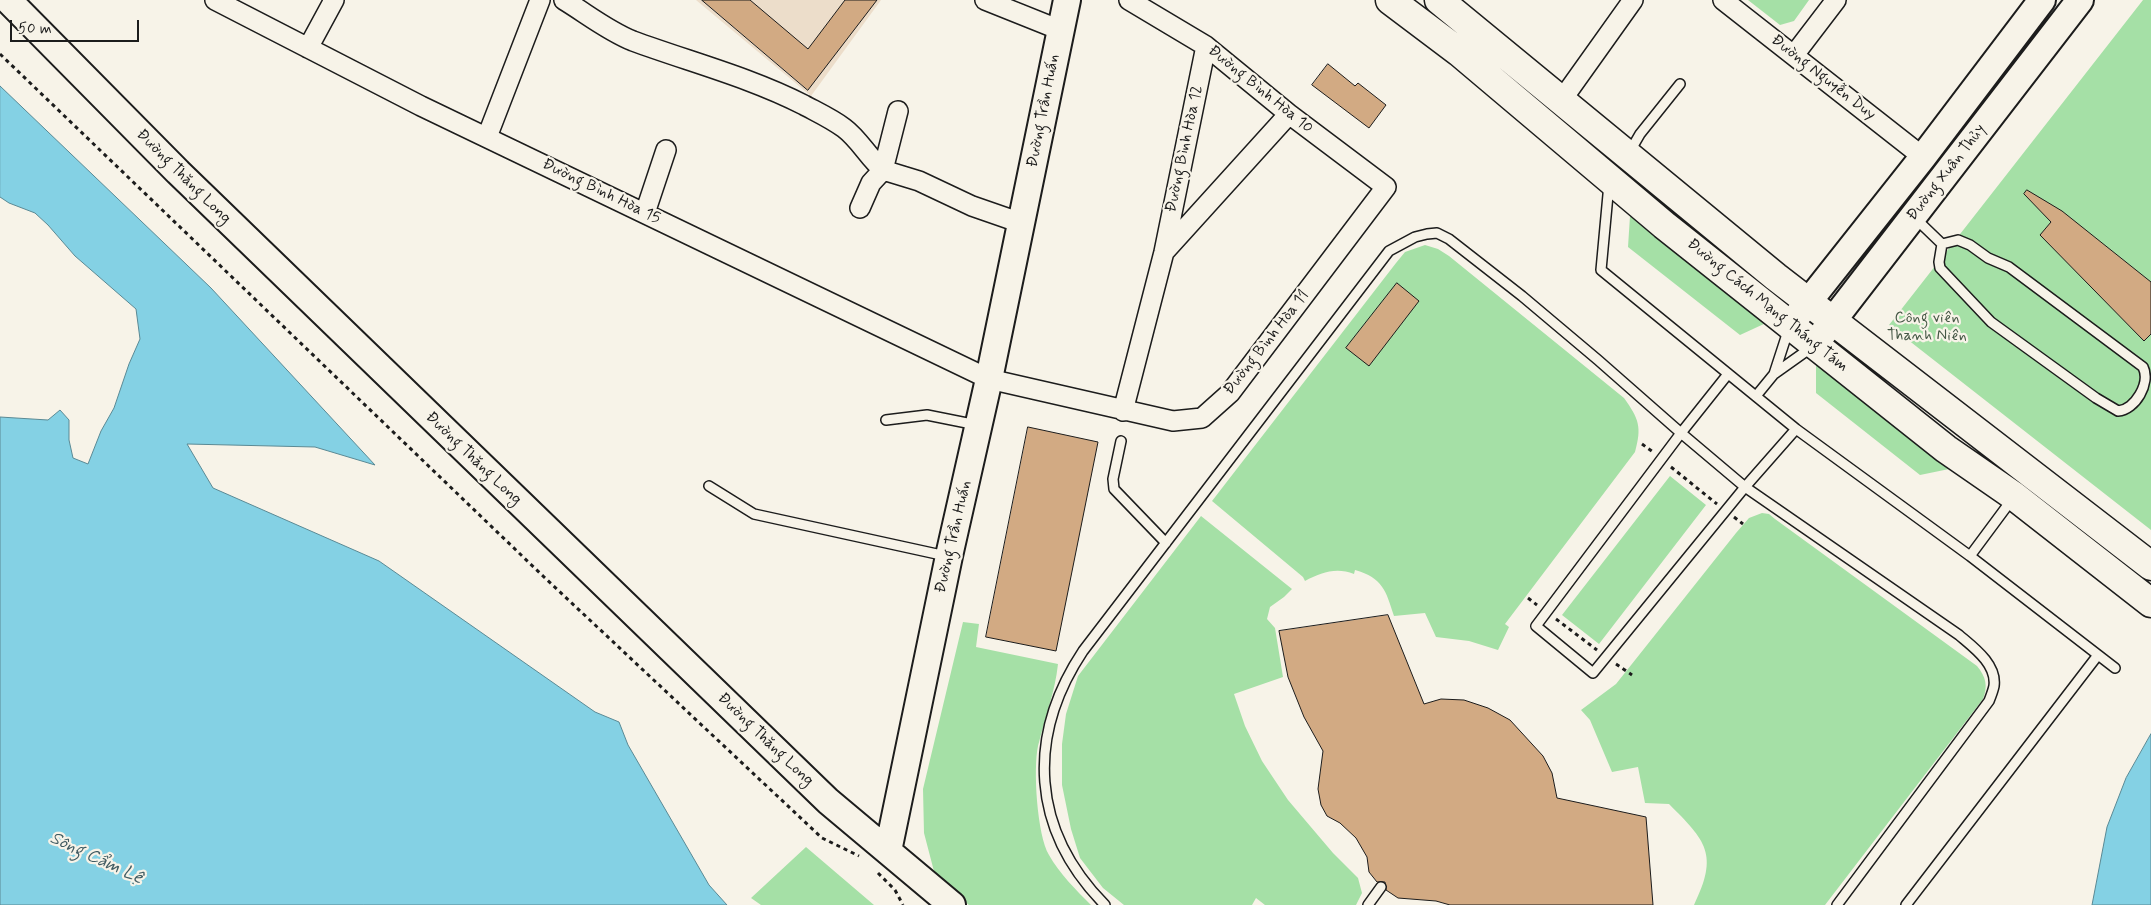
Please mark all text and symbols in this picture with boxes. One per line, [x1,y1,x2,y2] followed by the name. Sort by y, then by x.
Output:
[12,10,141,42] scale bar
[18,19,52,39] text: 50 m
[1767,31,1879,125] street label: Đường Nguyễn Duy
[1203,42,1317,138] street label: Đường Bình Hòa 10
[1024,53,1064,169] street label: Đường Trần Huấn
[1162,84,1208,214] street label: Đường Bình Hòa 12
[1903,121,1991,225] street label: Đường Xuân Thủy
[132,126,234,228] street label: Đường Thăng Long
[539,155,663,229] street label: Đường Bình Hòa 15
[1683,235,1851,377] street label: Đường Cách Mạng Tháng Tám
[1220,287,1314,399] street label: Đường Bình Hòa 11
[1887,309,1967,347] park label: Công viên Thanh Niên
[421,408,525,510] street label: Đường Thăng Long
[932,479,976,595] street label: Đường Trần Huấn
[713,689,817,791] street label: Đường Thăng Long
[46,828,146,890] water label: Sông Cẩm Lệ

